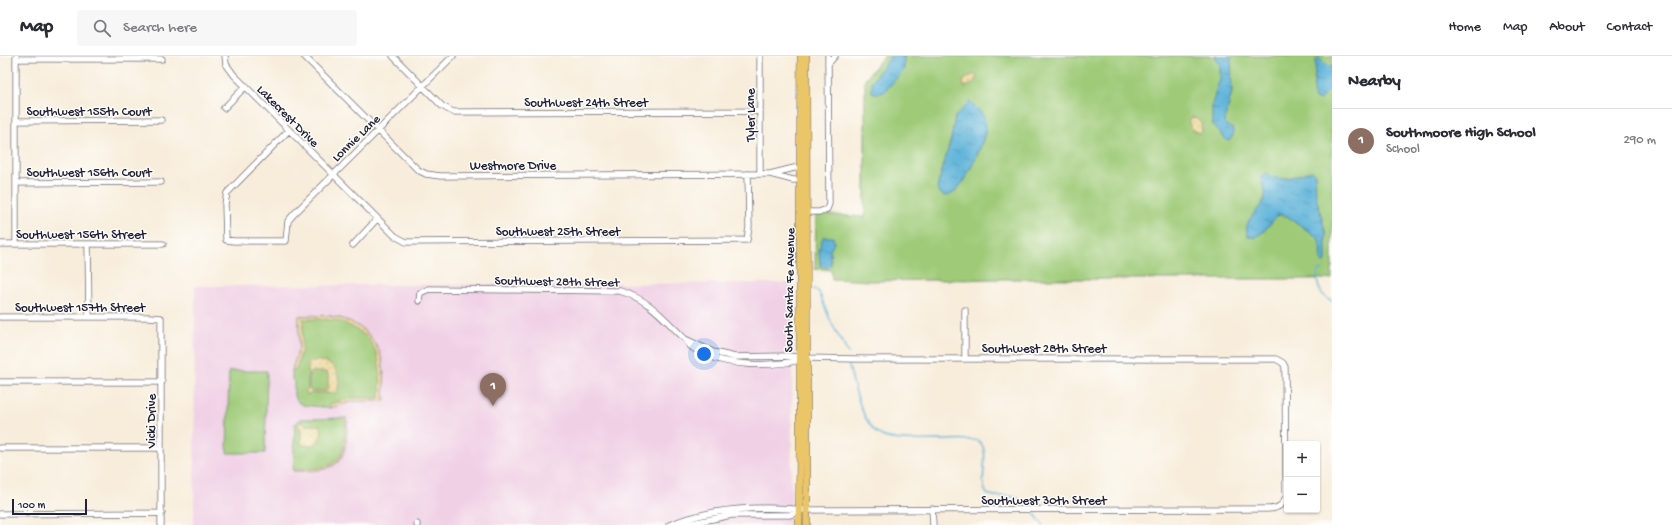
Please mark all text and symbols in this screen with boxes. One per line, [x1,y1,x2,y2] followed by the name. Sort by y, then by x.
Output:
[77,10,357,46] search box
[20,16,53,39] text: Map
[91,17,113,39] icon: search
[123,19,197,37] text: Search here
[1449,19,1481,36] text: Home
[1503,19,1527,36] text: Map
[1549,19,1585,36] text: About
[1607,19,1652,36] text: Contact
[1348,72,1401,92] text: Nearby
[253,83,322,151] street label: Lakecrest Drive
[744,88,759,143] street label: Tyler Lane
[524,96,650,111] street label: Southwest 24th Street
[26,105,153,120] street label: Southwest 155th Court
[329,112,384,165] street label: Lonnie Lane
[1386,124,1536,142] text: Southmoore High School
[1358,133,1364,148] text: 1
[1623,133,1656,148] text: 290 m
[1386,142,1420,157] text: School
[470,159,557,174] street label: Westmore Drive
[27,166,153,181] street label: Southwest 156th Court
[496,225,622,240] street label: Southwest 25th Street
[782,227,799,353] street label: South Santa Fe Avenue
[16,228,148,243] street label: Southwest 156th Street
[495,274,621,291] street label: Southwest 28th Street
[15,301,147,316] street label: Southwest 157th Street
[982,342,1108,357] street label: Southwest 28th Street
[694,344,714,364] your location
[480,373,506,406] pin: 1
[145,393,160,449] street label: Vicki Drive
[1284,441,1320,513] map controls
[1284,441,1320,477] button: +
[1284,477,1320,513] button: −
[981,494,1108,509] street label: Southwest 30th Street
[12,497,87,516] scale bar
[18,500,45,512] text: 100 m

